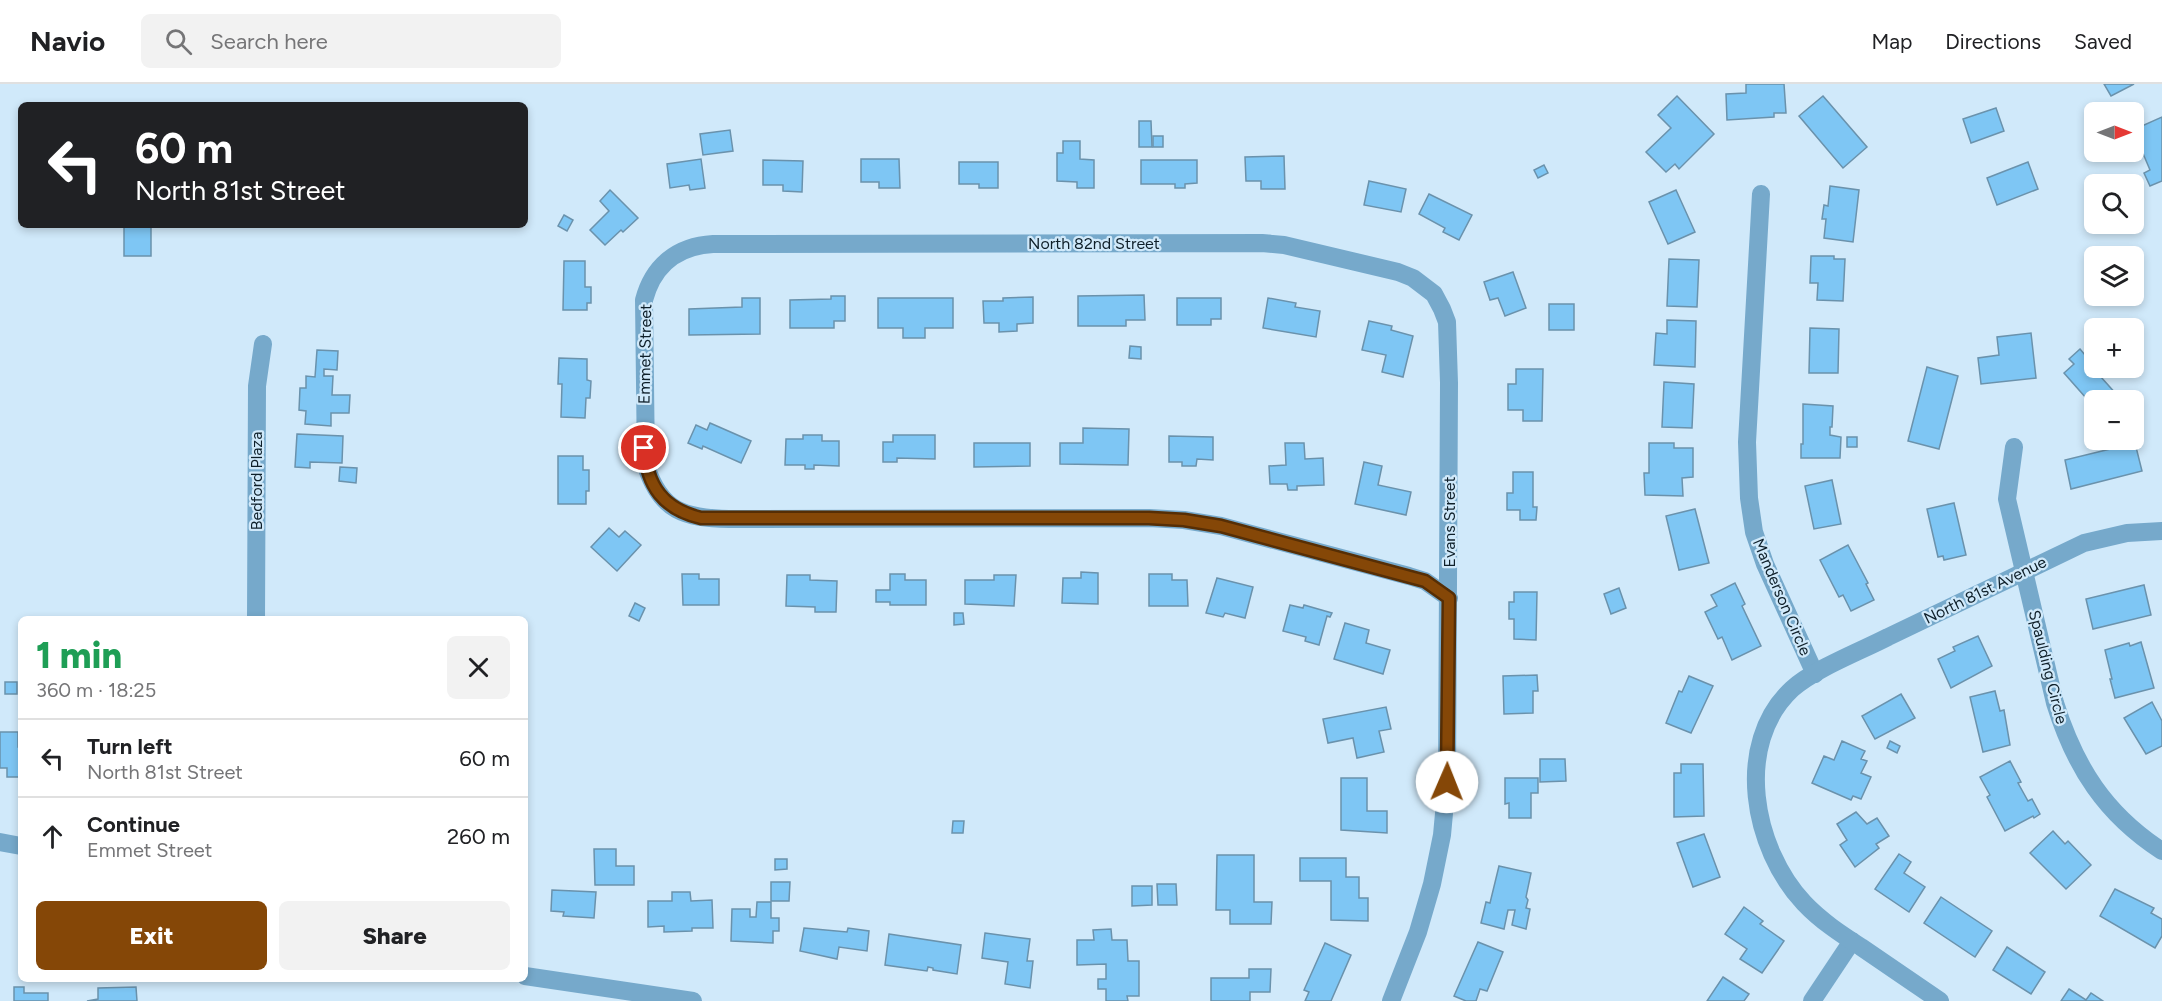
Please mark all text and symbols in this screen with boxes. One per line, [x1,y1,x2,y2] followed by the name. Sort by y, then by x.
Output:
[141,14,561,68] search box
[30,24,105,58] text: Navio
[162,25,195,58] icon: search
[210,28,328,55] text: Search here
[1871,29,1912,54] text: Map
[1945,29,2041,54] text: Directions
[2074,29,2132,54] text: Saved
[2084,102,2144,162] north arrow
[2084,102,2144,450] map controls
[135,123,233,174] text: 60 m
[36,126,114,204] icon: left
[135,174,345,207] text: North 81st Street
[2084,174,2144,234] button: search
[1028,234,1160,253] street label: North 82nd Street
[2084,246,2144,306] button: layers
[635,304,655,404] street label: Emmet Street
[2084,318,2144,378] button: +
[2084,390,2144,450] button: −
[618,422,669,473] pin
[627,431,660,464] icon: arrive
[247,432,266,530] street label: Bedford Plaza
[1440,477,1459,567] street label: Evans Street
[1749,536,1815,659] street label: Manderson Circle
[1921,552,2050,628] street label: North 81st Avenue
[2025,608,2071,726] street label: Spaulding Circle
[36,634,122,677] text: 1 min
[447,636,510,699] button: close
[36,678,156,702] text: 360 m · 18:25
[87,733,173,760] text: Turn left
[36,742,69,775] icon: left
[459,745,510,772] text: 60 m
[1415,750,1479,814] position arrow
[87,760,243,784] text: North 81st Street
[87,811,180,838] text: Continue
[36,820,69,853] icon: ahead
[447,823,510,850] text: 260 m
[87,838,212,862] text: Emmet Street
[36,901,267,970] button: Exit
[279,901,510,970] button: Share

